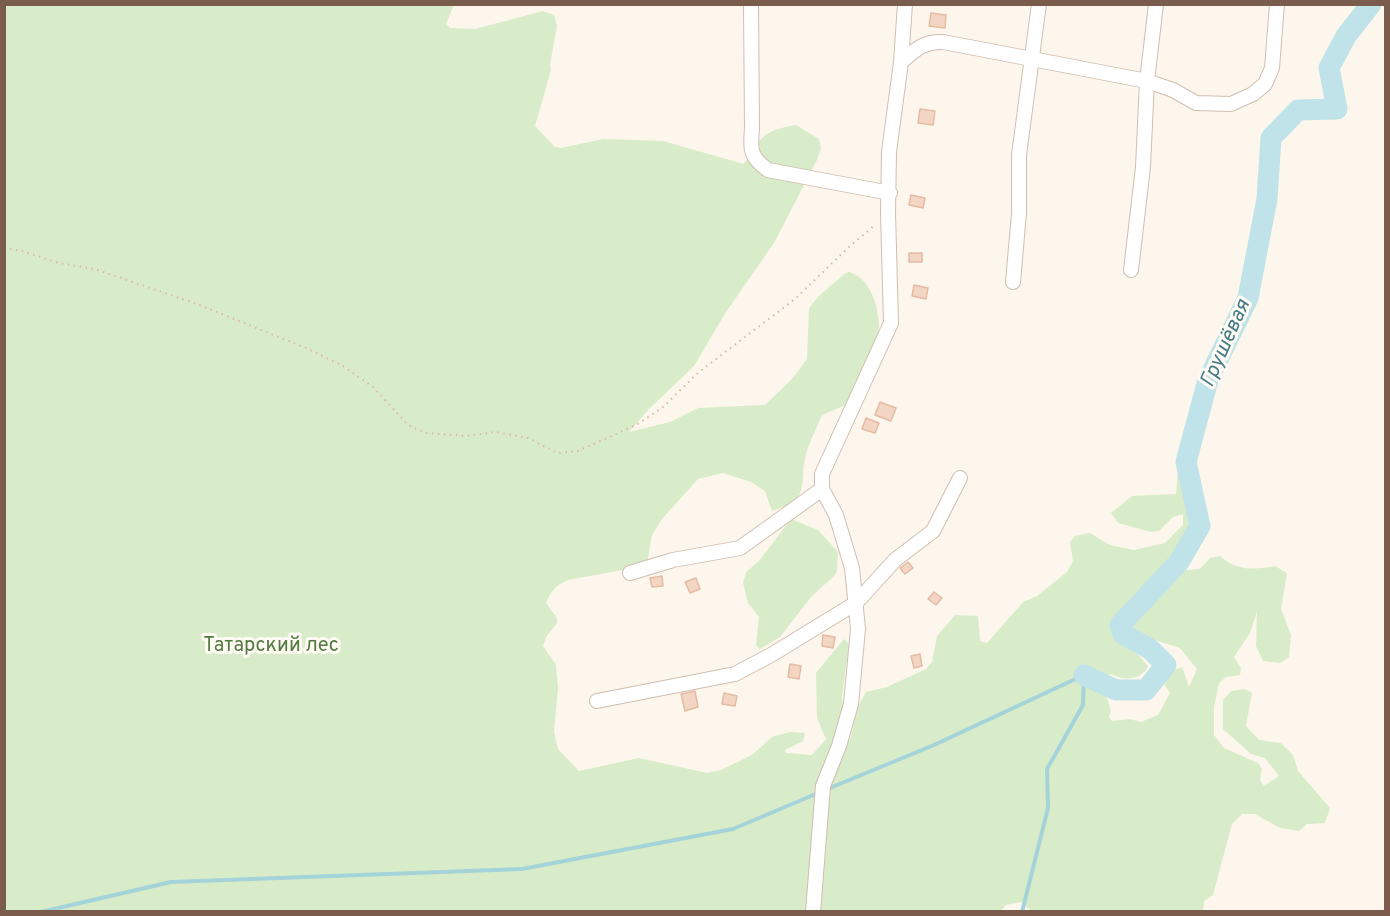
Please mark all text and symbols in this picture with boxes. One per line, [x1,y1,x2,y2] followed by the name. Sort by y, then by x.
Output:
[1197,296,1257,392] water label: Грушёвая
[203,635,339,659] park label: Татарский лес

